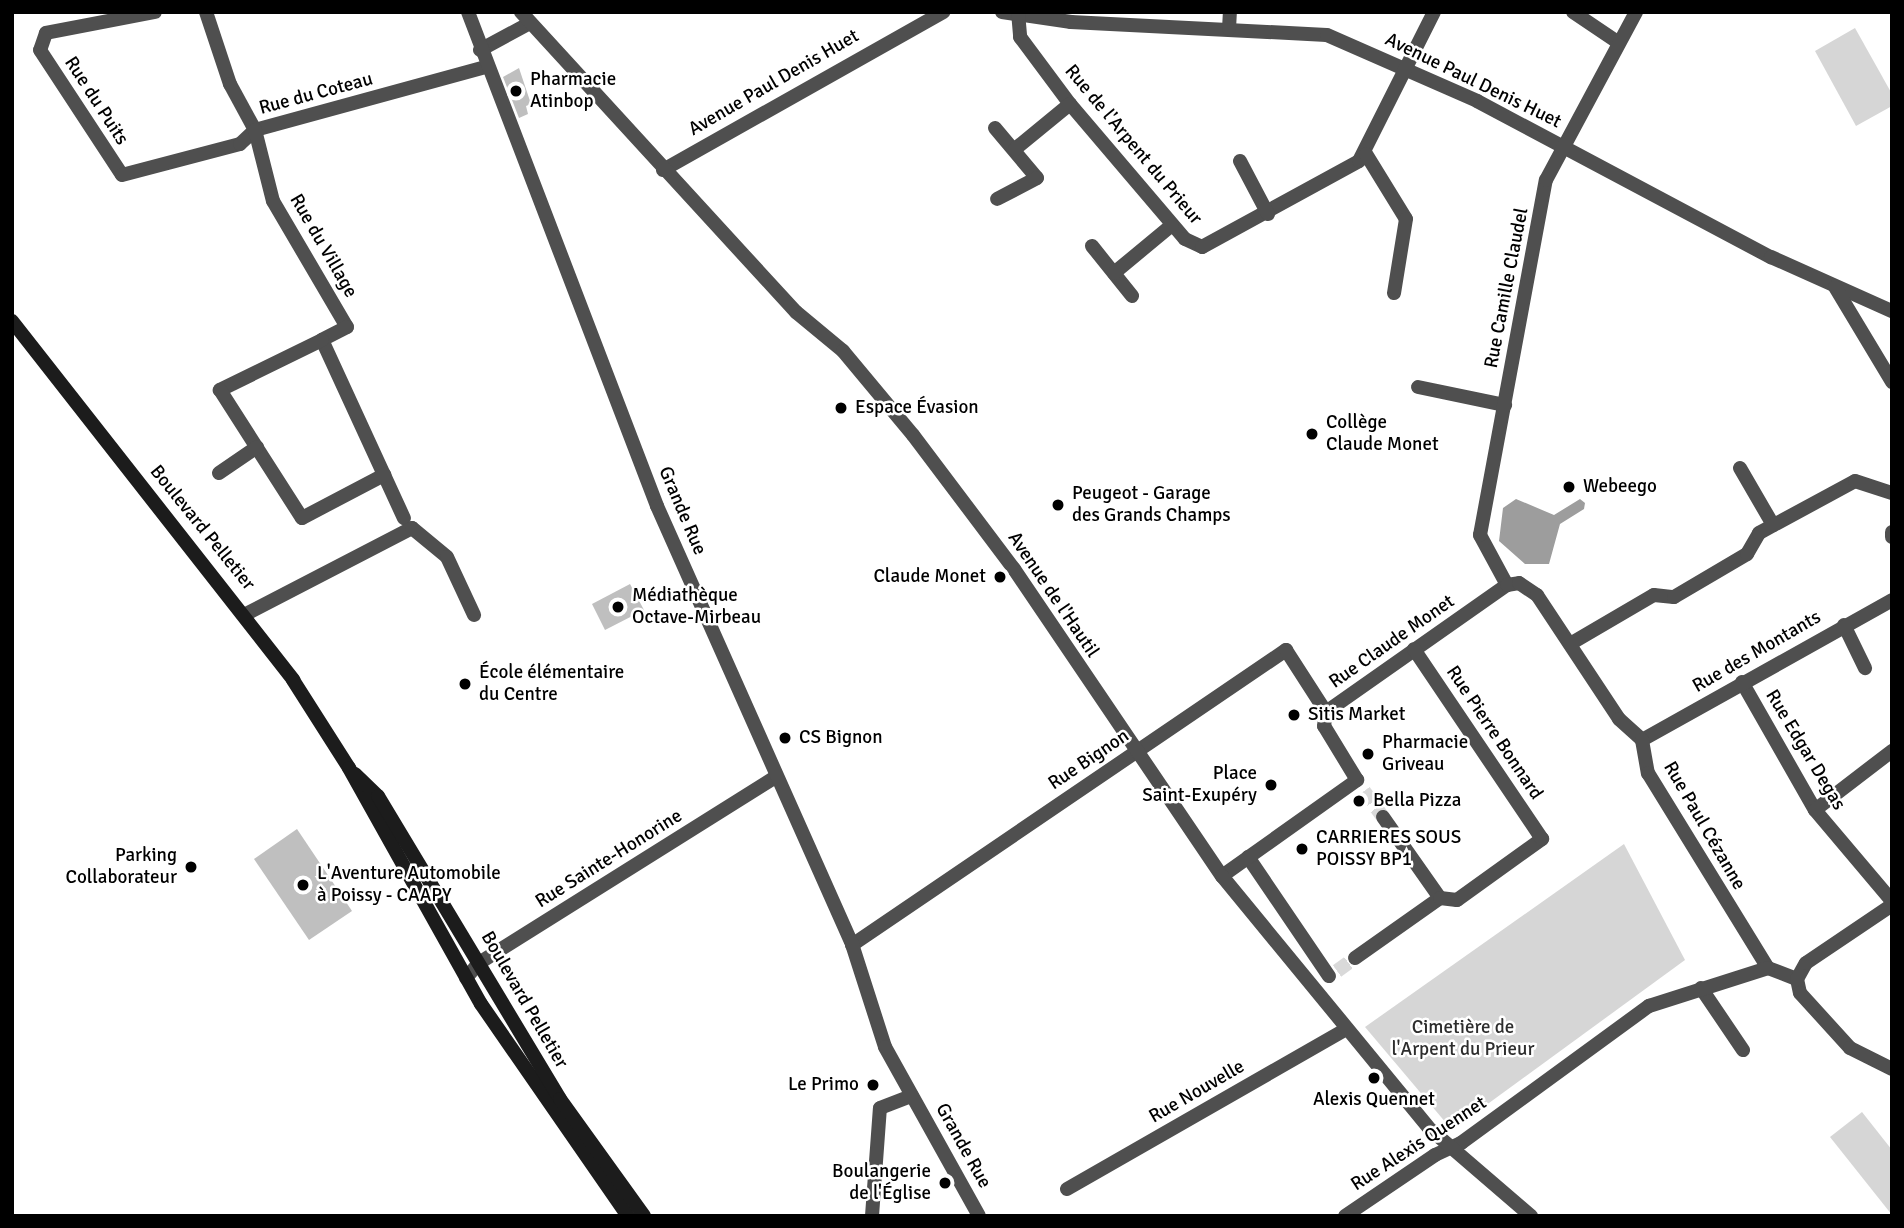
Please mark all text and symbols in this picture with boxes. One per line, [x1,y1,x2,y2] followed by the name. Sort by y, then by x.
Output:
[685,25,863,141] street label: Avenue Paul Denis Huet
[1381,28,1565,134] street label: Avenue Paul Denis Huet
[59,53,133,149] street label: Rue du Puits
[1059,60,1207,230] street label: Rue de l'Arpent du Prieur
[257,68,375,120] street label: Rue du Coteau
[530,69,616,113] place label: Pharmacie Atinbop
[508,83,524,99] marker: Pharmacie Atinbop
[284,190,362,302] street label: Rue du Village
[1480,206,1534,370] street label: Rue Camille Claudel
[855,397,979,419] place label: Espace Évasion
[833,400,849,416] marker: Espace Évasion
[1326,412,1439,456] place label: Collège Claude Monet
[1304,426,1320,442] marker: Collège Claude Monet
[145,461,259,595] street label: Boulevard Pelletier
[653,463,711,559] street label: Grande Rue
[1583,476,1657,498] place label: Webeego
[1561,479,1577,495] marker: Webeego
[1072,483,1231,527] place label: Peugeot - Garage des Grands Champs
[1050,497,1066,513] marker: Peugeot - Garage des Grands Champs
[1003,528,1103,662] street label: Avenue de l'Hautil
[873,566,986,588] place label: Claude Monet
[992,569,1008,585] marker: Claude Monet
[632,585,761,629] place label: Médiathèque Octave-Mirbeau
[1325,590,1459,694] street label: Rue Claude Monet
[610,599,626,615] marker: Médiathèque Octave-Mirbeau
[1689,606,1825,698] street label: Rue des Montants
[479,662,624,706] place label: École élémentaire du Centre
[1441,662,1547,804] street label: Rue Pierre Bonnard
[457,676,473,692] marker: École élémentaire du Centre
[1760,686,1850,814] street label: Rue Edgar Degas
[1308,704,1405,726] place label: Sitis Market
[1286,707,1302,723] marker: Sitis Market
[1044,725,1134,795] street label: Rue Bignon
[799,727,883,749] place label: CS Bignon
[777,730,793,746] marker: CS Bignon
[1382,732,1468,776] place label: Pharmacie Griveau
[1360,746,1376,762] marker: Pharmacie Griveau
[1658,758,1750,894] street label: Rue Paul Cézanne
[1142,763,1257,807] place label: Place Saint-Exupéry
[1263,777,1279,793] marker: Place Saint-Exupéry
[1373,790,1461,812] place label: Bella Pizza
[1351,793,1367,809] marker: Bella Pizza
[531,805,687,913] street label: Rue Sainte-Honorine
[1316,827,1461,871] place label: CARRIERES SOUS POISSY BP1
[1294,841,1310,857] marker: CARRIERES SOUS POISSY BP1
[66,845,177,889] place label: Parking Collaborateur
[183,859,199,875] marker: Parking Collaborateur
[317,863,501,907] place label: L'Aventure Automobile à Poissy - CAAPY
[295,877,311,893] marker: L'Aventure Automobile à Poissy - CAAPY
[476,928,572,1072] street label: Boulevard Pelletier
[1392,1017,1534,1061] park label: Cimetière de l'Arpent du Prieur
[1145,1056,1249,1128] street label: Rue Nouvelle
[1366,1070,1382,1086] marker: Alexis Quennet
[788,1074,859,1096] place label: Le Primo
[865,1077,881,1093] marker: Le Primo
[1313,1089,1435,1111] place label: Alexis Quennet
[1347,1092,1491,1196] street label: Rue Alexis Quennet
[930,1100,996,1192] street label: Grande Rue
[832,1161,931,1205] place label: Boulangerie de l'Église
[937,1175,953,1191] marker: Boulangerie de l'Église

